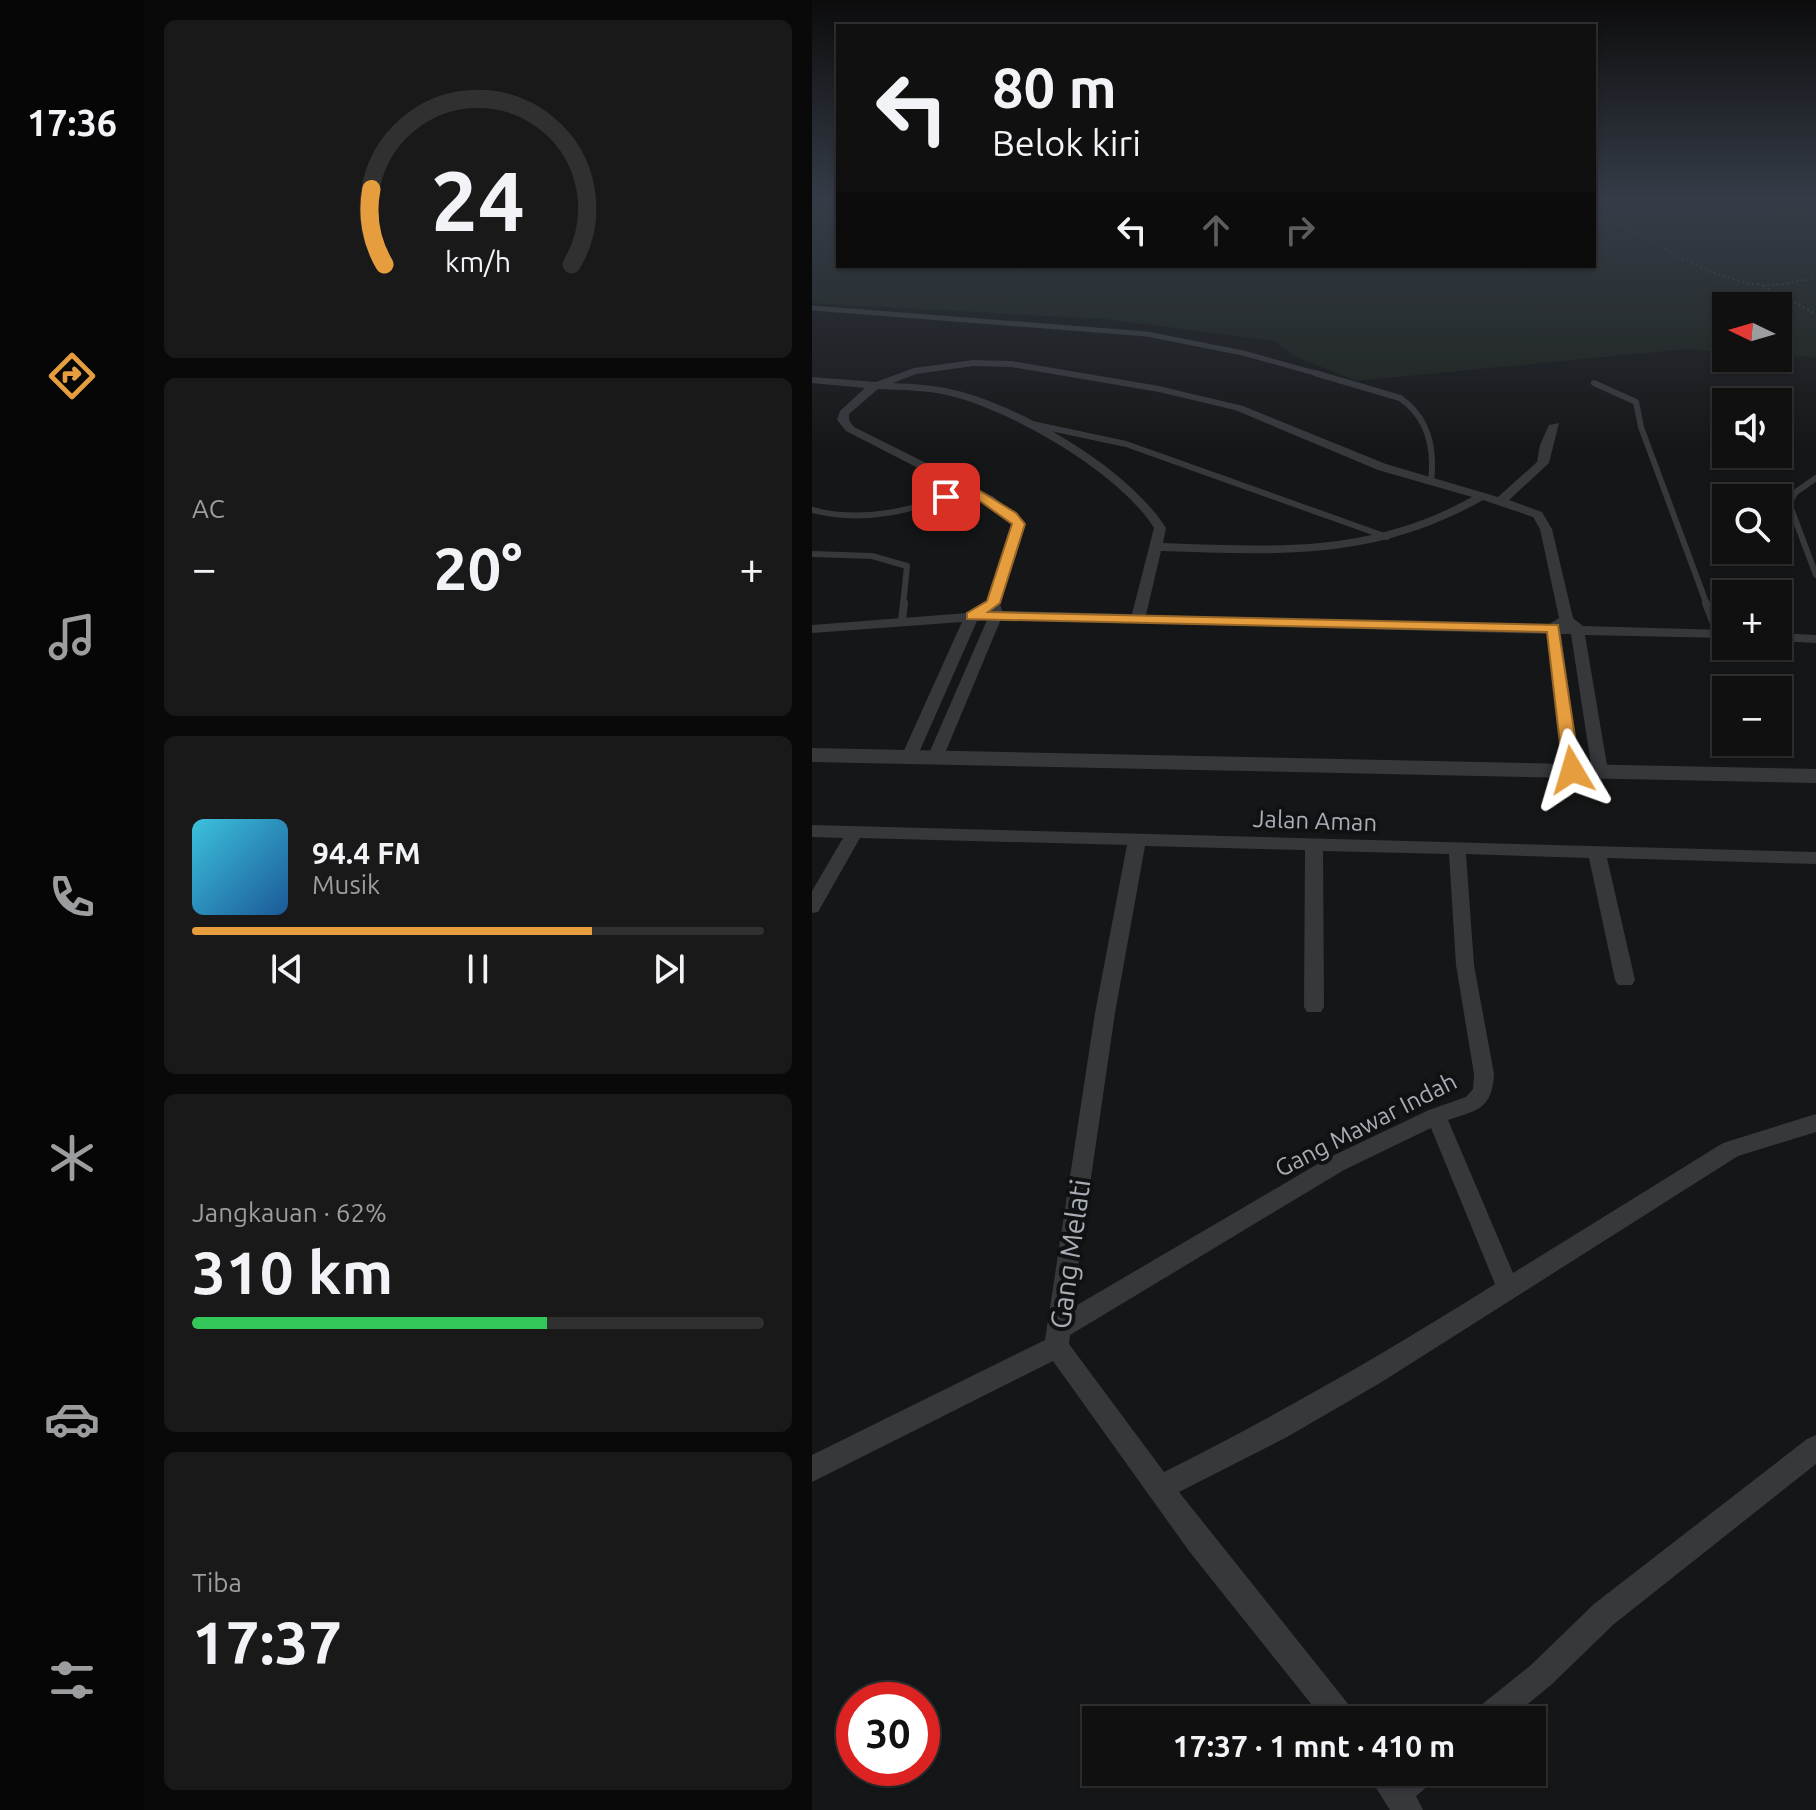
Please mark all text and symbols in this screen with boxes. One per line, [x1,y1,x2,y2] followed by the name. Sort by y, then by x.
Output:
[860,56,964,160] icon: left
[992,56,1117,119] text: 80 m
[27,102,117,143] text: 17:36
[992,122,1141,163] text: Belok kiri
[431,153,525,247] text: 24
[1110,208,1154,252] icon: left
[1194,208,1238,252] icon: ahead
[1278,208,1322,252] icon: right
[445,245,511,277] text: km/h
[1712,292,1792,372] north arrow
[1712,292,1792,756] map controls
[44,348,100,404] icon: directions
[1712,388,1792,468] button: sound
[912,463,980,531] pin
[924,475,968,519] icon: arrive
[1712,484,1792,564] button: search
[192,494,225,523] text: AC
[434,534,522,601] text: 20°
[192,543,217,592] text: −
[739,543,764,592] text: +
[1712,580,1792,660] button: +
[44,609,100,665] icon: music
[1712,676,1792,756] button: −
[1530,728,1614,812] position arrow
[1252,805,1378,836] street label: Jalan Aman
[312,836,421,870] text: 94.4 FM
[44,869,100,925] icon: phone
[312,870,380,899] text: Musik
[265,947,309,991] icon: previous
[456,947,500,991] icon: pause
[647,947,691,991] icon: next
[1271,1067,1461,1182] street label: Gang Mawar Indah
[44,1130,100,1186] icon: climate
[1044,1177,1095,1331] street label: Gang Melati
[192,1198,387,1227] text: Jangkauan · 62%
[192,1238,393,1305] text: 310 km
[44,1391,100,1447] icon: car
[192,1568,242,1597] text: Tiba
[192,1608,342,1675] text: 17:37
[44,1652,100,1708] icon: filters
[836,1682,940,1786] speed limit sign: 30
[1173,1729,1455,1763] text: 17:37 · 1 mnt · 410 m

